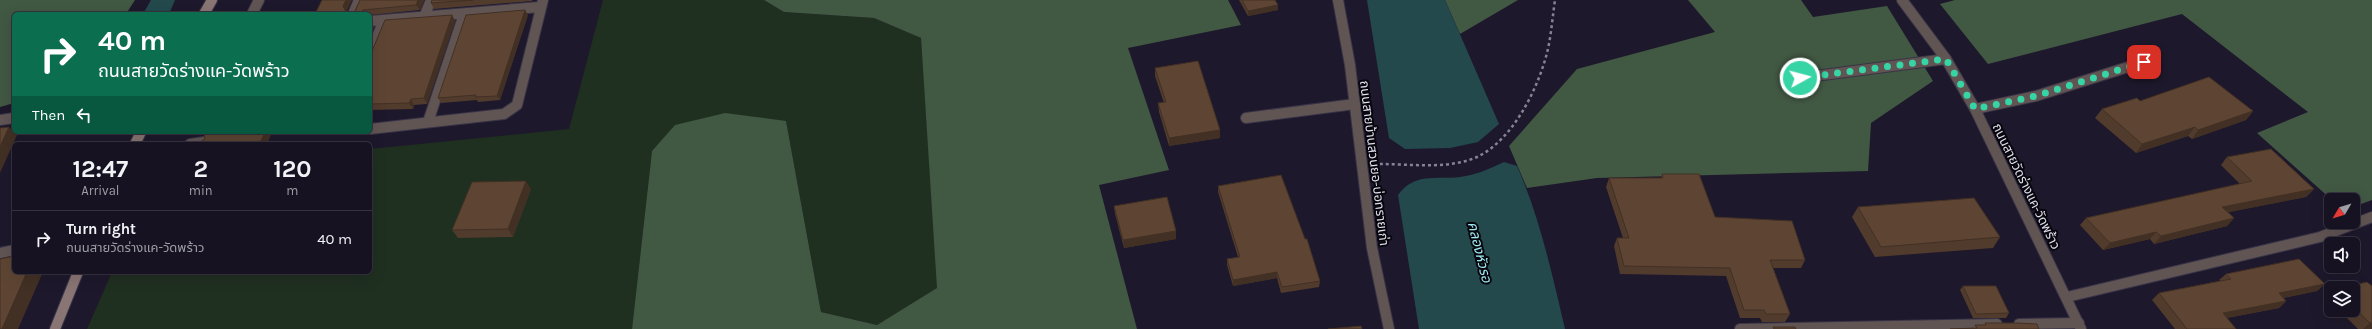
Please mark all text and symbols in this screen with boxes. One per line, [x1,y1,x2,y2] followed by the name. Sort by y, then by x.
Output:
[98,24,166,57] text: 40 m
[32,28,84,80] icon: right
[2127,45,2161,79] pin
[2133,51,2155,73] icon: arrive
[1779,57,1821,99] position arrow
[98,60,290,82] text: ถนนสายวัดร่างแค-วัดพร้าว
[1357,80,1392,247] street label: ถนนสายบ้านสวนยอ-บ่อทรายเก่า
[73,104,95,126] icon: left
[32,106,65,124] text: Then
[1989,121,2064,252] street label: ถนนสายวัดร่างแค-วัดพร้าว
[73,155,128,183] text: 12:47
[193,155,208,183] text: 2
[273,155,311,183] text: 120
[81,183,119,198] text: Arrival
[189,183,213,198] text: min
[286,183,298,198] text: m
[2324,193,2360,229] north arrow
[2324,193,2360,317] map controls
[66,220,136,238] text: Turn right
[1464,220,1496,285] water label: คลองหัวรอ
[32,228,54,250] icon: right
[317,230,352,248] text: 40 m
[2324,237,2360,273] button: sound
[66,240,204,255] text: ถนนสายวัดร่างแค-วัดพร้าว
[2324,281,2360,317] button: layers

